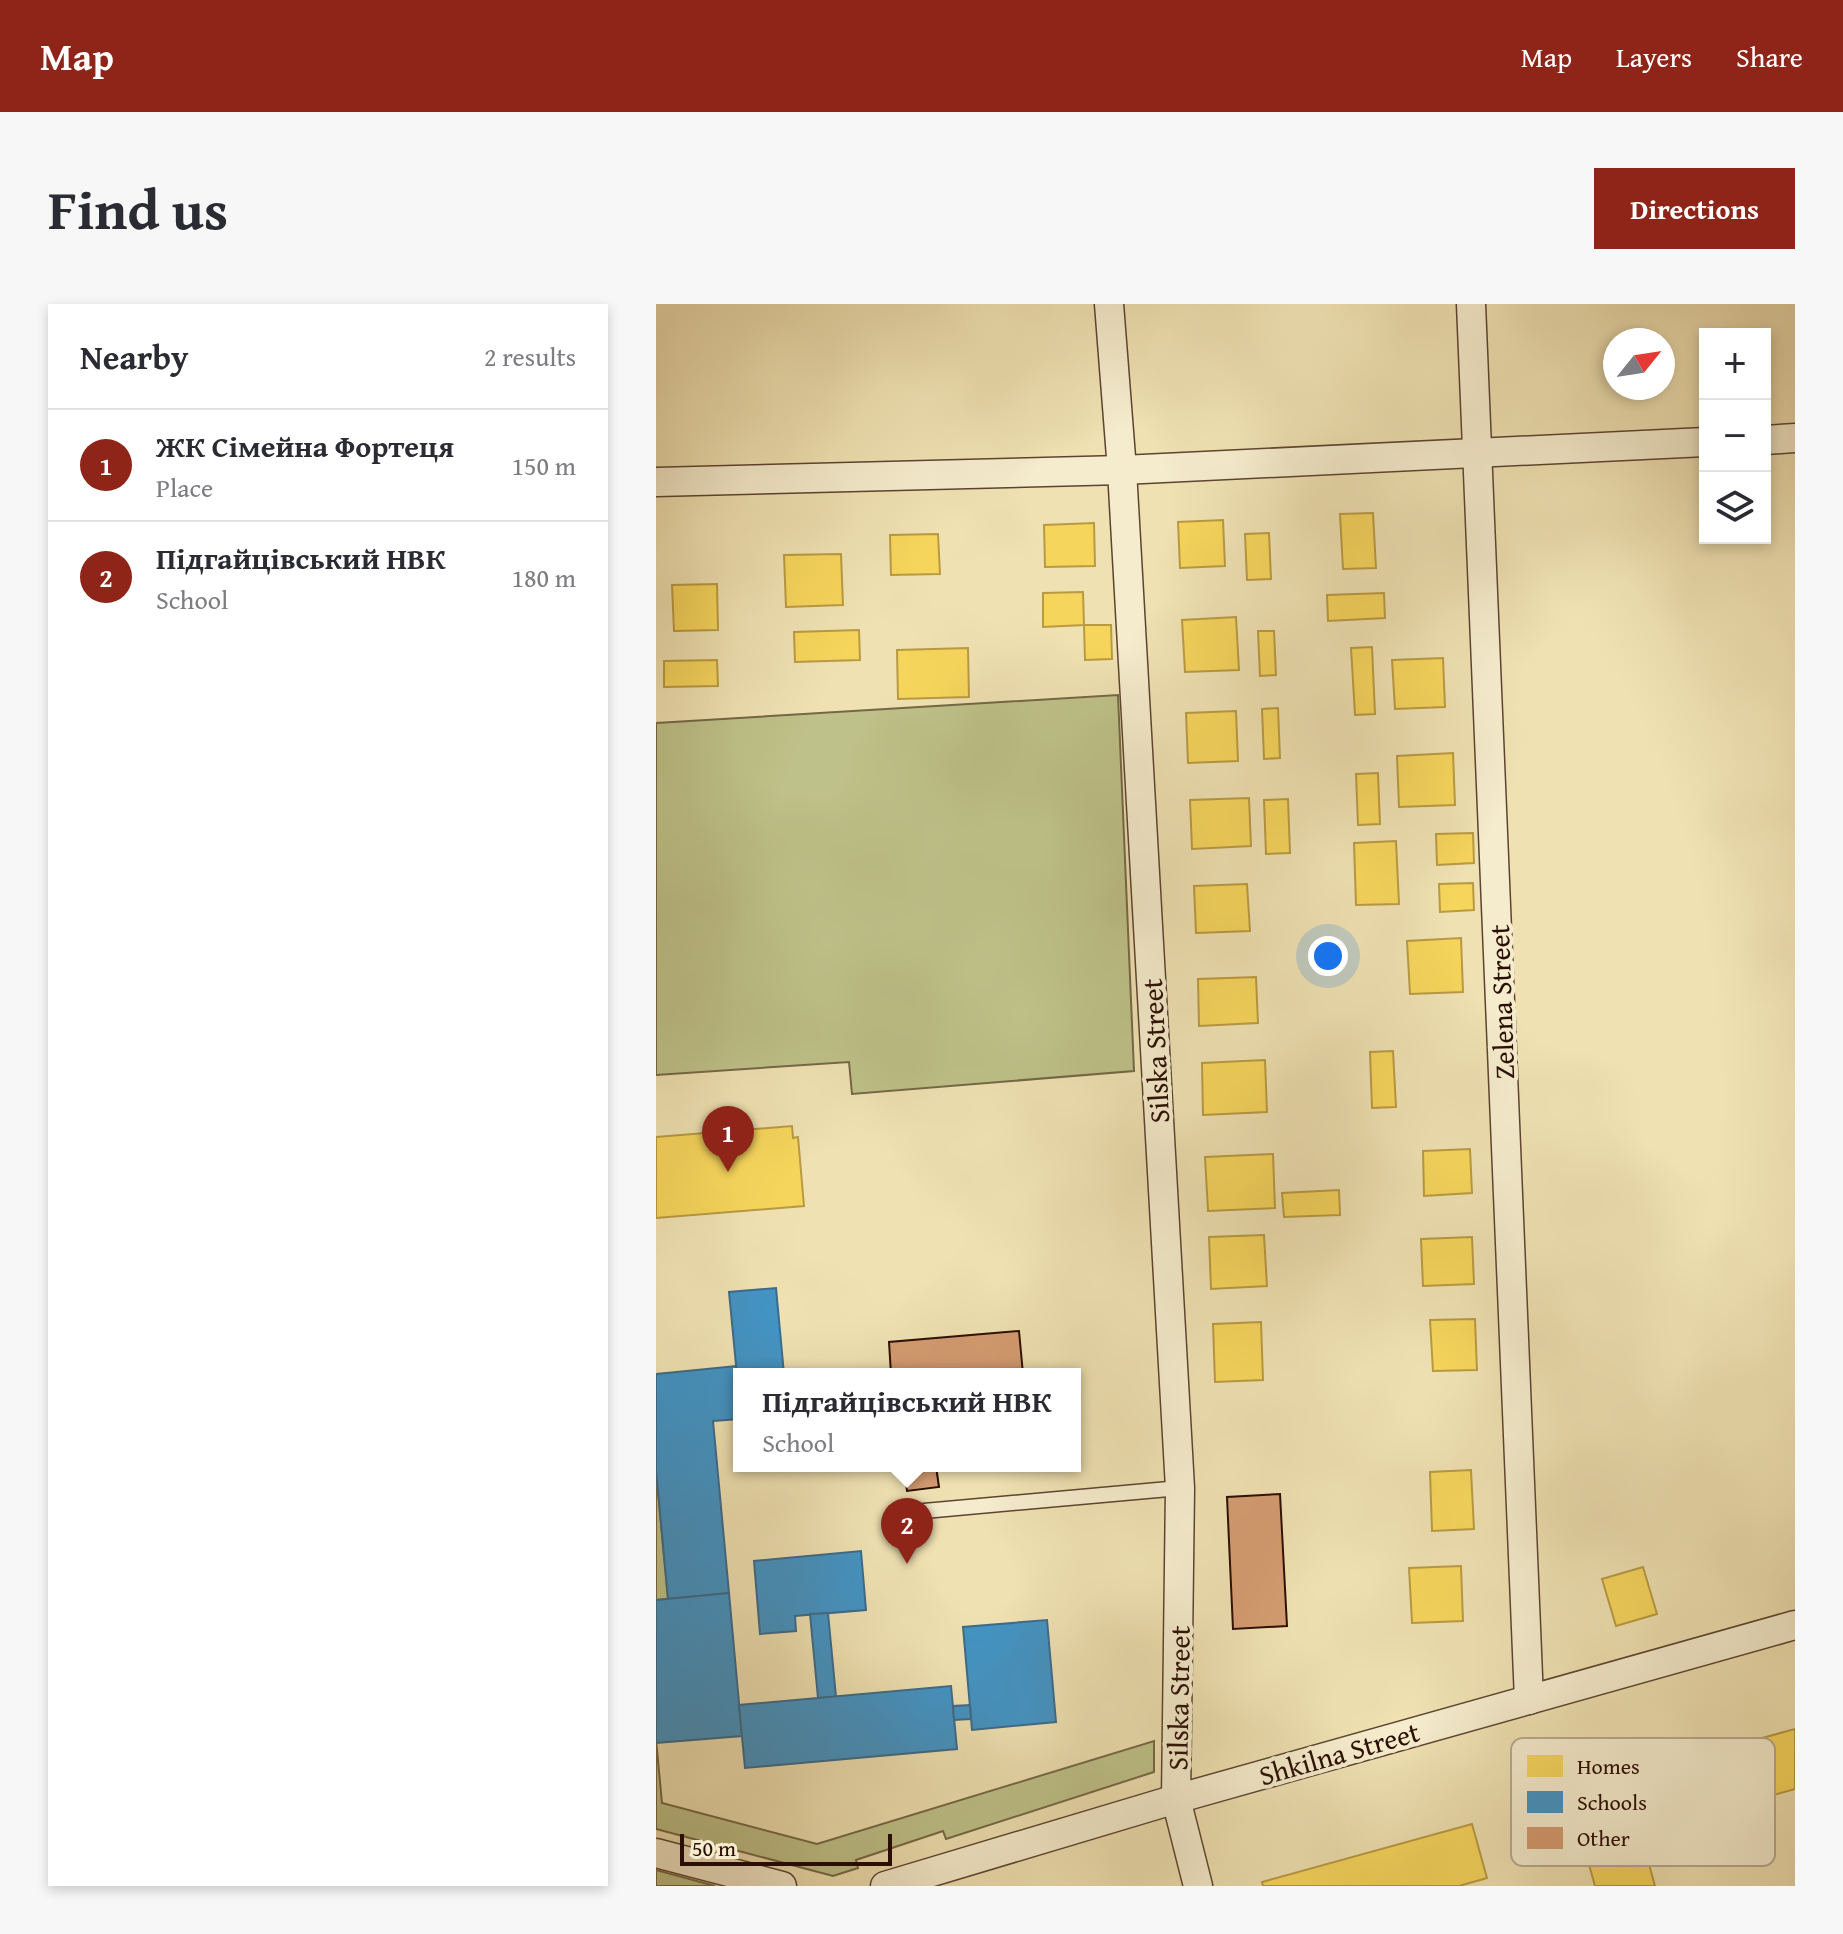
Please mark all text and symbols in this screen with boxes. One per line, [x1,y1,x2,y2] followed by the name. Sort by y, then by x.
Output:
[40,28,114,84] text: Map
[1521,36,1572,77] text: Map
[1616,36,1692,77] text: Layers
[1736,36,1803,77] text: Share
[48,167,228,250] text: Find us
[1594,168,1795,249] button: Directions
[1603,328,1675,400] north arrow
[1699,328,1771,544] map controls
[1699,328,1771,400] button: +
[80,332,189,381] text: Nearby
[484,337,576,376] text: 2 results
[1699,400,1771,472] button: −
[156,424,454,468] text: ЖК Сімейна Фортеця
[99,446,113,485] text: 1
[511,446,576,485] text: 150 m
[156,468,213,507] text: Place
[1699,472,1771,544] button: layers
[156,536,446,580] text: Підгайцівський НВК
[99,558,113,597] text: 2
[511,558,576,597] text: 180 m
[156,580,228,619] text: School
[1478,924,1524,1080] street label: Zelena Street
[1308,936,1348,976] your location
[1131,977,1179,1124] street label: Silska Street
[702,1106,754,1172] pin: 1
[733,1368,1081,1472] popup
[762,1379,1052,1423] text: Підгайцівський НВК
[762,1423,834,1462] text: School
[881,1498,933,1564] pin: 2
[1156,1625,1200,1771] street label: Silska Street
[1254,1710,1424,1795] street label: Shkilna Street
[1511,1738,1775,1866] legend
[1577,1750,1640,1782] text: Homes
[1577,1786,1647,1818] text: Schools
[1577,1822,1630,1854] text: Other
[680,1830,892,1866] scale bar
[692,1832,736,1864] text: 50 m

